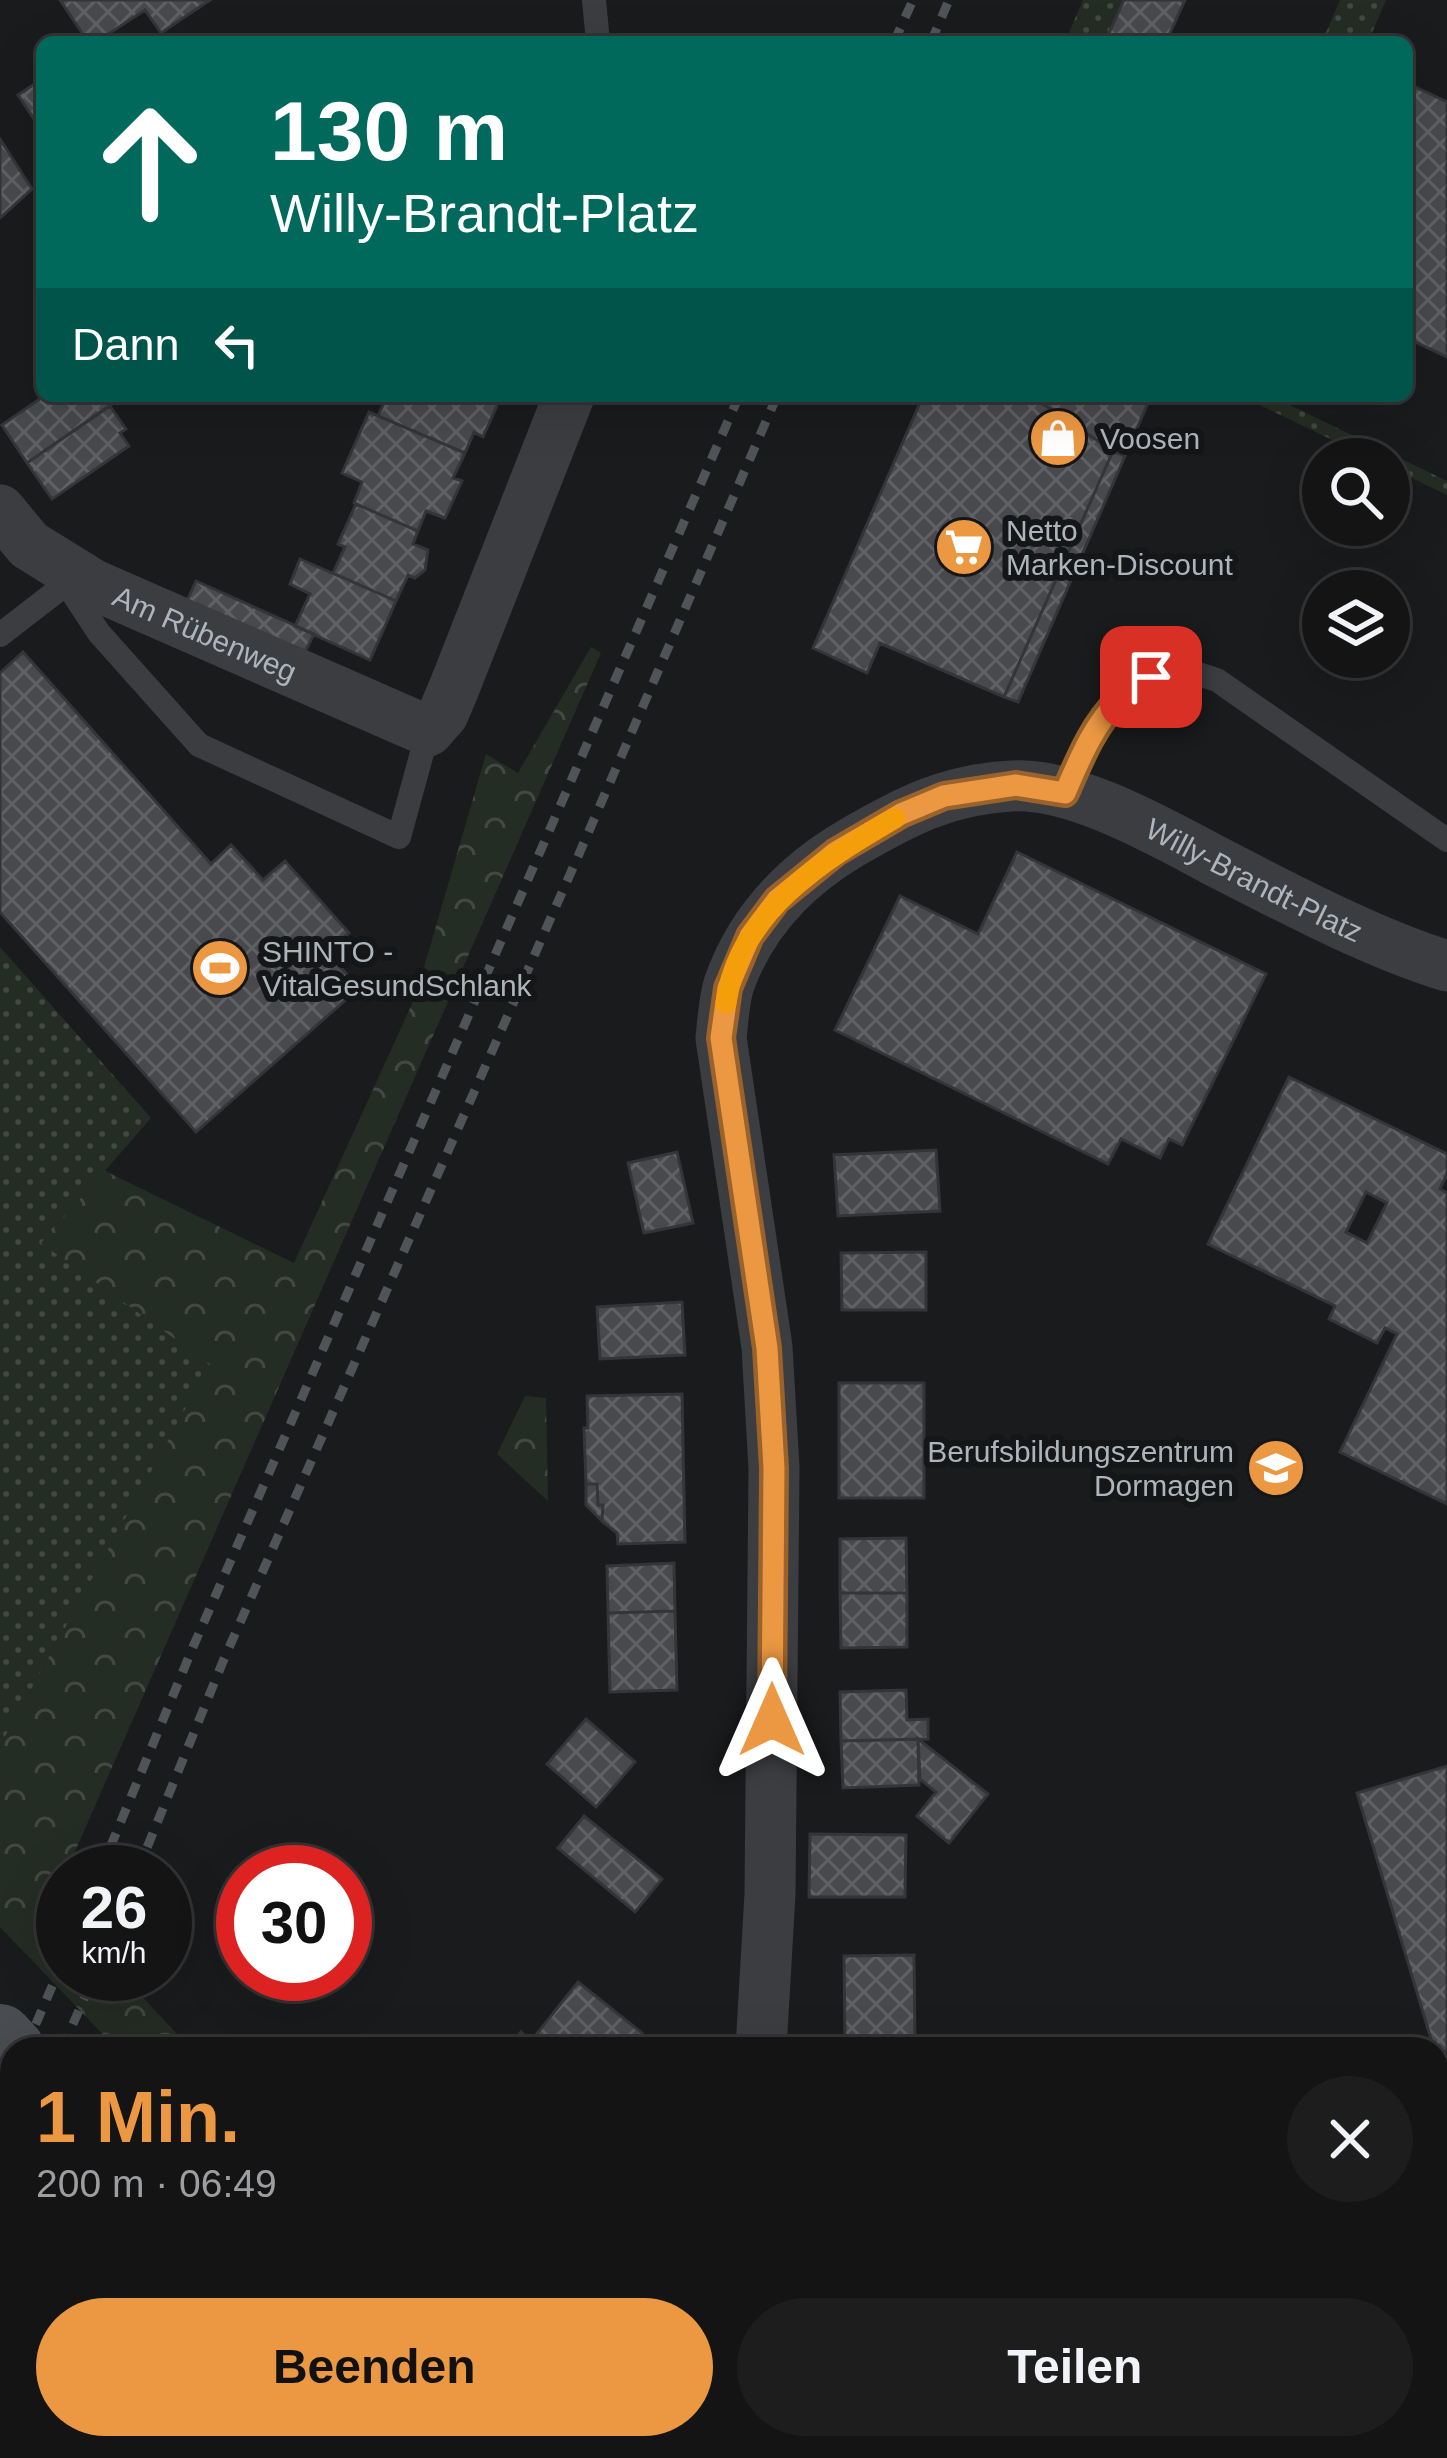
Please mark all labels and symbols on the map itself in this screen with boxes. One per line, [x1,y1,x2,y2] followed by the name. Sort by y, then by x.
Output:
[1027,407,1089,469] shop icon: Voosen
[1100,422,1200,455] place label: Voosen
[1006,514,1233,581] place label: Netto Marken-Discount
[933,516,995,578] supermarket icon: Netto Marken-Discount
[108,579,302,688] street label: Am Rübenweg
[1100,626,1202,728] pin
[1141,811,1368,948] street label: Willy-Brandt-Platz
[262,935,533,1002] place label: SHINTO - VitalGesundSchlank
[189,937,251,999] sports icon: SHINTO - VitalGesundSchlank
[927,1435,1234,1502] place label: Berufsbildungszentrum Dormagen
[1245,1437,1307,1499] school or university icon: Berufsbildungszentrum Dormagen
[709,1657,835,1783] position arrow
[216,1845,372,2001] speed limit sign: 30

